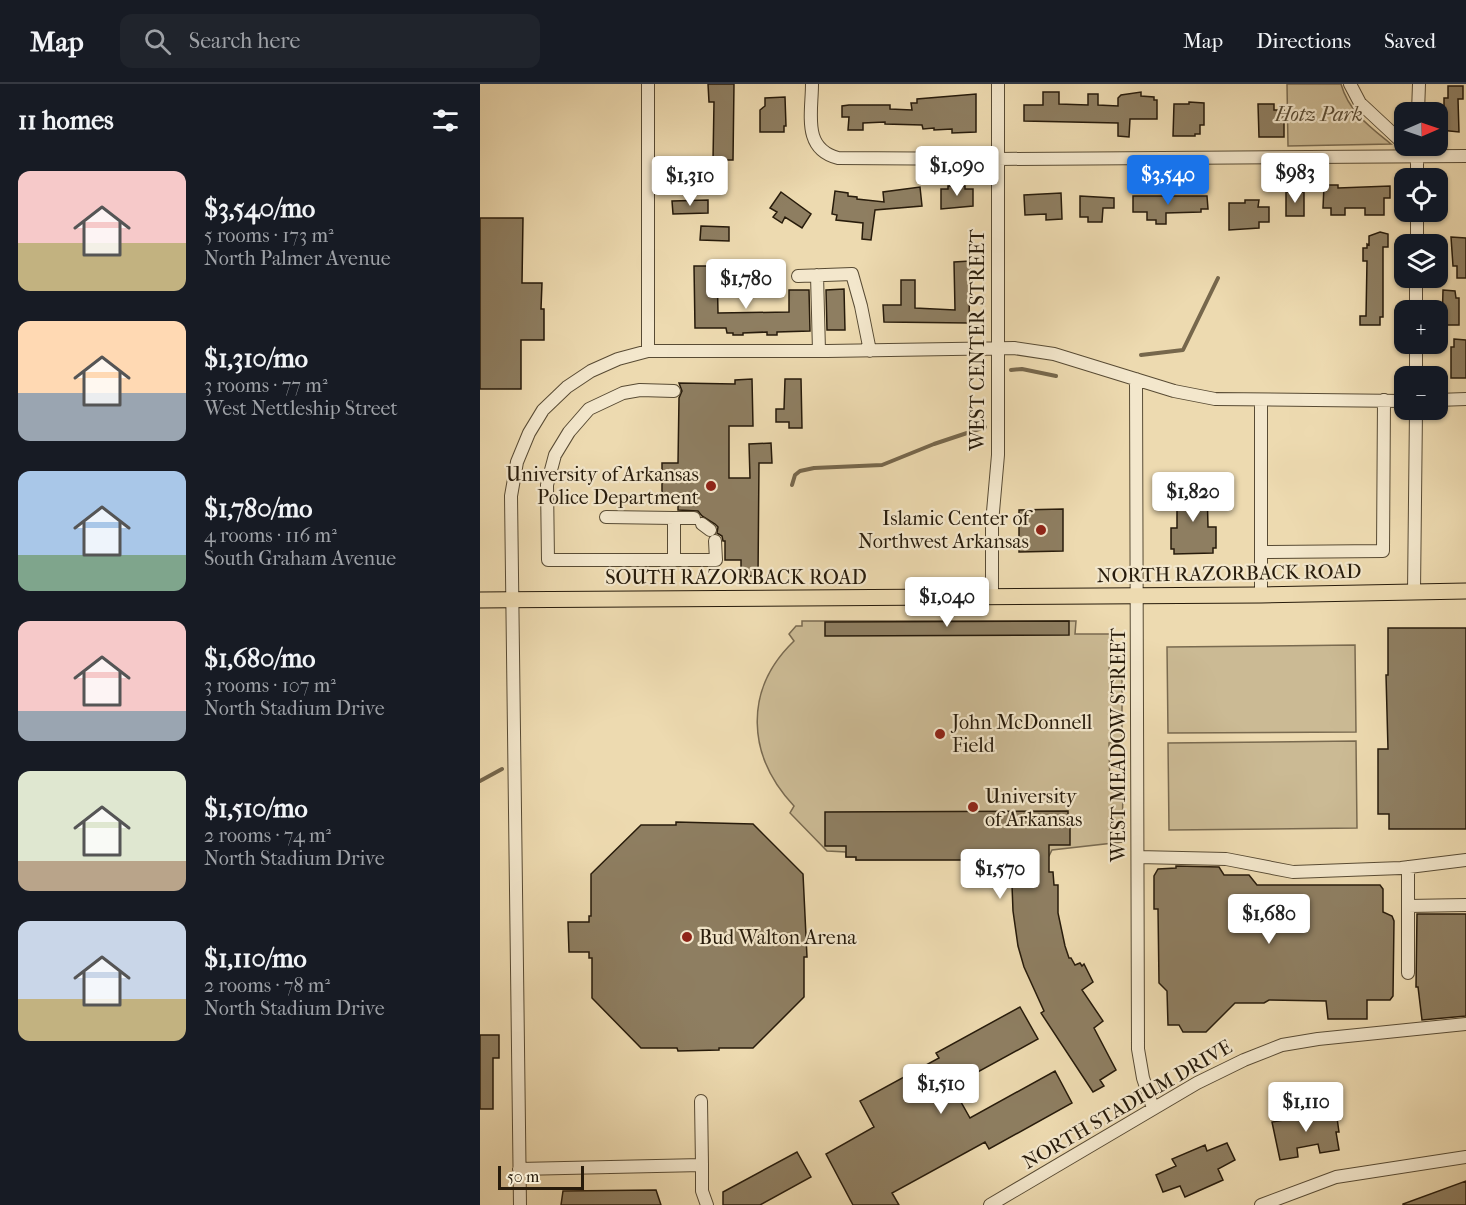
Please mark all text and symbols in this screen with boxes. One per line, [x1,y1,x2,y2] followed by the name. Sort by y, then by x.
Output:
[120,14,540,68] search box
[30,25,84,58] text: Map
[141,25,174,58] icon: search
[189,28,300,54] text: Search here
[1183,29,1223,53] text: Map
[1256,29,1351,53] text: Directions
[1384,29,1436,53] text: Saved
[1394,102,1448,156] north arrow
[1394,102,1448,420] map controls
[1274,103,1363,126] park label: Hotz Park
[429,104,462,137] icon: filters
[18,105,114,136] text: 11 homes
[908,146,1006,197] pin: $1,090
[1259,153,1331,204] pin: $983
[930,154,984,177] text: $1,090
[1119,155,1217,206] pin: $3,540
[641,156,739,207] pin: $1,310
[1275,161,1315,184] text: $983
[1141,163,1195,186] text: $3,540
[666,164,714,187] text: $1,310
[1394,168,1448,222] button: locate
[204,193,315,224] text: $3,540/mo
[66,195,138,267] icon: home
[204,224,334,247] text: 5 rooms · 173 m²
[966,229,989,452] street label: WEST CENTER STREET
[1394,234,1448,288] button: layers
[204,247,391,270] text: North Palmer Avenue
[697,259,795,310] pin: $1,780
[720,267,772,290] text: $1,780
[1394,300,1448,354] button: +
[204,343,308,374] text: $1,310/mo
[66,345,138,417] icon: home
[1394,366,1448,420] button: −
[204,374,328,397] text: 3 rooms · 77 m²
[204,397,398,420] text: West Nettleship Street
[506,463,699,509] place label: University of Arkansas Police Department
[1144,472,1242,523] pin: $1,820
[704,479,718,493] marker: University of Arkansas Police Department
[1166,480,1220,503] text: $1,820
[204,493,313,524] text: $1,780/mo
[66,495,138,567] icon: home
[858,507,1033,553] place label: Islamic Center of Northwest Arkansas
[1034,523,1048,537] marker: Islamic Center of Northwest Arkansas
[204,524,337,547] text: 4 rooms · 116 m²
[204,547,396,570] text: South Graham Avenue
[1097,560,1362,587] street label: NORTH RAZORBACK ROAD
[605,566,867,589] street label: SOUTH RAZORBACK ROAD
[898,577,996,628] pin: $1,040
[919,585,975,608] text: $1,040
[1107,627,1130,863] street label: WEST MEADOW STREET
[204,643,315,674] text: $1,680/mo
[66,645,138,717] icon: home
[204,674,336,697] text: 3 rooms · 107 m²
[204,697,385,720] text: North Stadium Drive
[950,711,1093,757] place label: John McDonnell Field
[933,727,947,741] marker: John McDonnell Field
[985,785,1082,831] place label: University of Arkansas
[204,793,308,824] text: $1,510/mo
[66,795,138,867] icon: home
[966,800,980,814] marker: University of Arkansas
[204,824,331,847] text: 2 rooms · 74 m²
[204,847,385,870] text: North Stadium Drive
[951,849,1049,900] pin: $1,570
[975,857,1025,880] text: $1,570
[1220,894,1318,945] pin: $1,680
[1242,902,1296,925] text: $1,680
[699,926,857,949] place label: Bud Walton Arena
[680,930,694,944] marker: Bud Walton Arena
[204,943,307,974] text: $1,110/mo
[66,945,138,1017] icon: home
[204,974,330,997] text: 2 rooms · 78 m²
[204,997,385,1020] text: North Stadium Drive
[1018,1035,1236,1174] street label: NORTH STADIUM DRIVE
[892,1064,990,1115] pin: $1,510
[917,1072,965,1095] text: $1,510
[1257,1082,1355,1133] pin: $1,110
[1282,1090,1330,1113] text: $1,110
[498,1163,584,1190] scale bar
[507,1167,539,1186] text: 50 m

